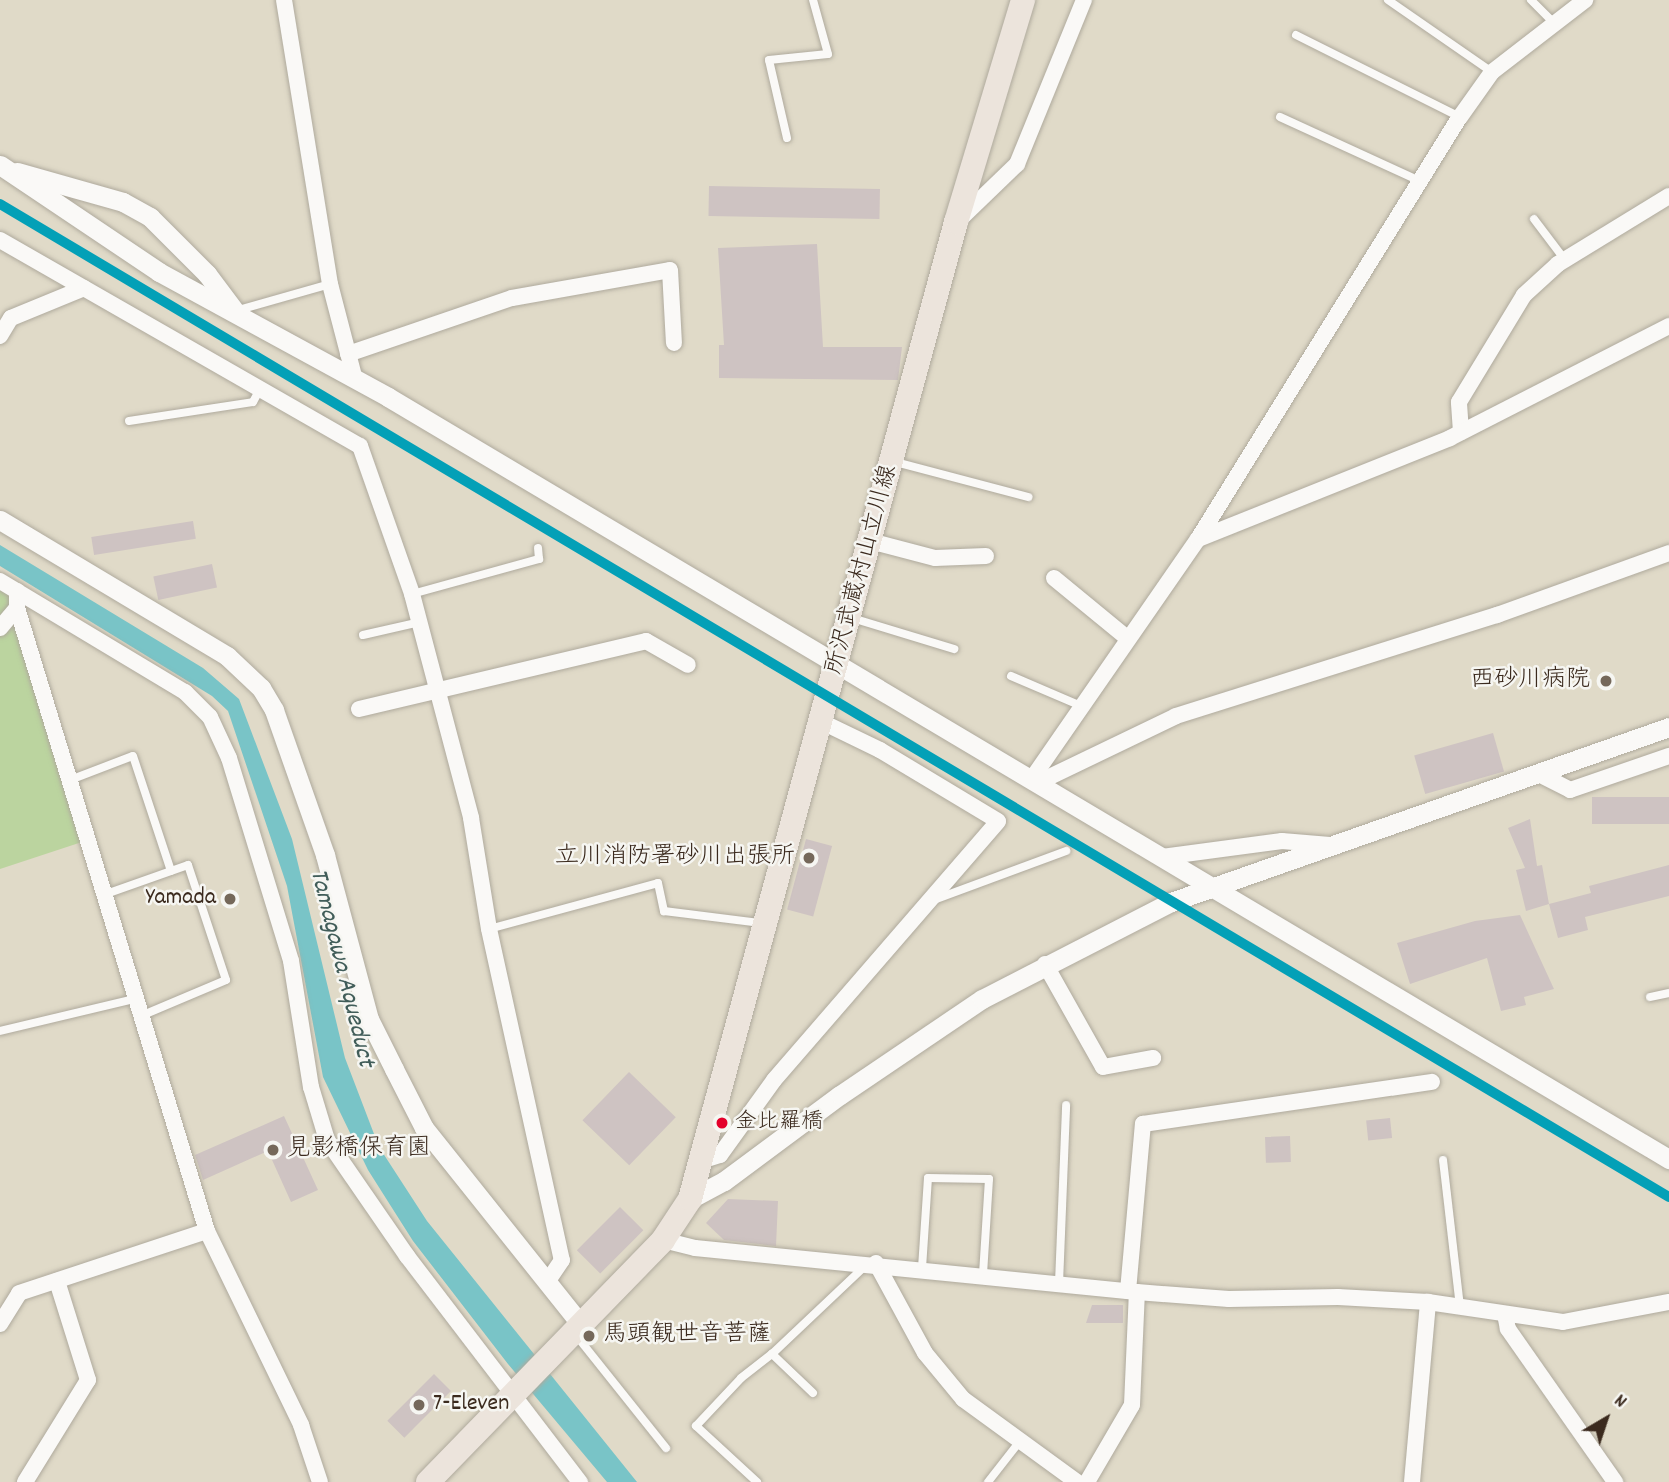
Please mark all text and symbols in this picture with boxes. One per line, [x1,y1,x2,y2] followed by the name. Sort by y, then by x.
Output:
[821,462,905,678] street label: 所沢武蔵村山立川線
[1470,667,1590,695] place label: 西砂川病院
[1596,671,1616,691] marker: 西砂川病院
[555,844,795,872] place label: 立川消防署砂川出張所
[801,850,817,866] marker: 立川消防署砂川出張所
[301,866,381,1070] water label: Tamagawa Aqueduct
[146,885,216,913] place label: Yamada
[222,891,238,907] marker: Yamada
[735,1110,823,1136] place label: 金比羅橋
[715,1116,729,1130] marker: 金比羅橋
[287,1136,431,1164] place label: 見影橋保育園
[265,1142,281,1158] marker: 見影橋保育園
[603,1322,771,1350] place label: 馬頭観世音菩薩
[581,1328,597,1344] marker: 馬頭観世音菩薩
[1571,1384,1641,1454] north arrow
[1607,1389,1632,1416] text: N
[433,1391,509,1419] place label: 7-Eleven
[411,1397,427,1413] marker: 7-Eleven

